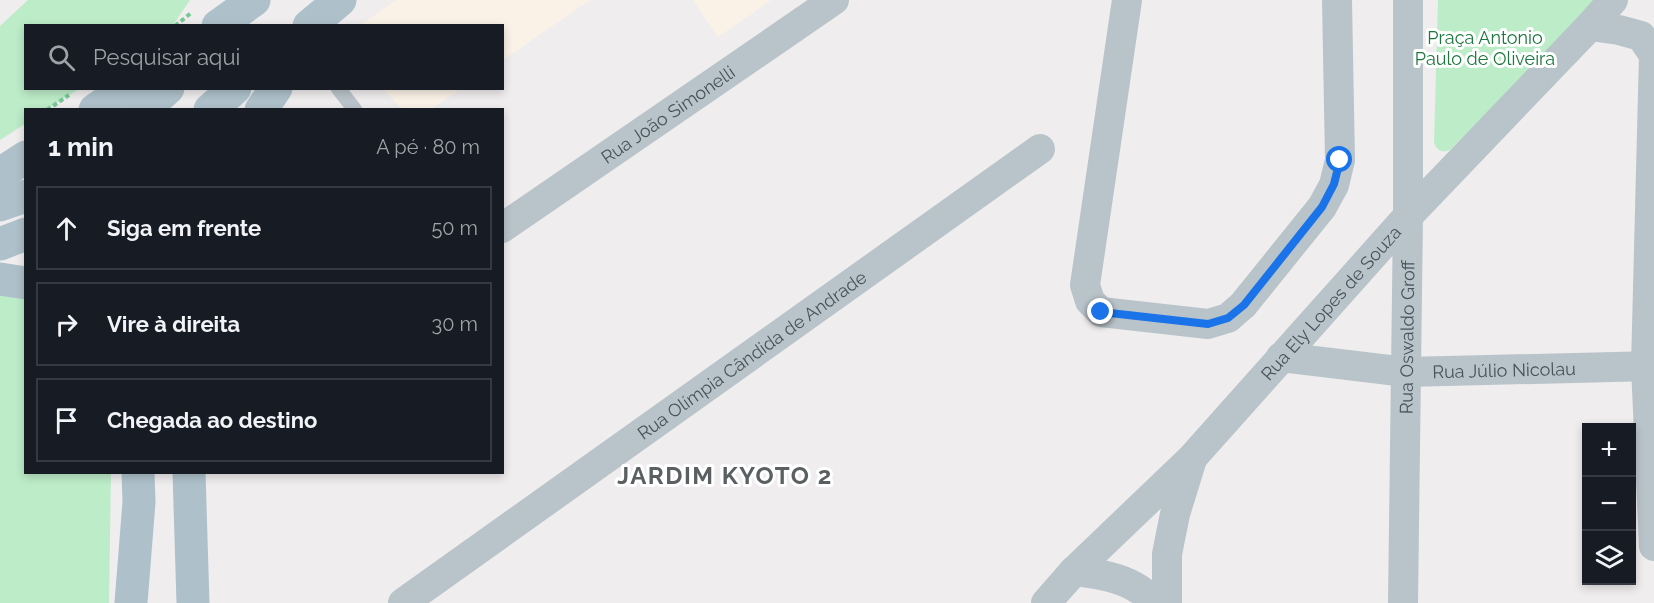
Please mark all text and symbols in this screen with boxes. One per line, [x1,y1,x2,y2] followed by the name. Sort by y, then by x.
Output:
[24,24,504,90] search box
[1415,27,1555,69] park label: Praça Antonio Paulo de Oliveira
[45,41,78,74] icon: search
[93,44,240,70] text: Pesquisar aqui
[597,61,739,167] street label: Rua João Simonelli
[48,132,114,162] text: 1 min
[376,135,480,159] text: A pé · 80 m
[1326,146,1352,172] route start
[50,212,83,245] icon: ahead
[107,215,261,241] text: Siga em frente
[431,216,478,240] text: 50 m
[1256,221,1405,384] street label: Rua Ely Lopes de Souza
[1395,259,1418,414] street label: Rua Oswaldo Groff
[633,266,870,443] street label: Rua Olímpia Cândida de Andrade
[1087,298,1113,324] route end
[50,308,83,341] icon: right
[107,311,240,337] text: Vire à direita
[432,312,478,336] text: 30 m
[1432,357,1576,382] street label: Rua Júlio Nicolau
[50,404,83,437] icon: arrive
[107,407,317,433] text: Chegada ao destino
[1582,423,1636,585] map controls
[1582,423,1636,477] button: +
[617,461,833,490] district label: JARDIM KYOTO 2
[1582,477,1636,531] button: −
[1582,531,1636,585] button: layers

